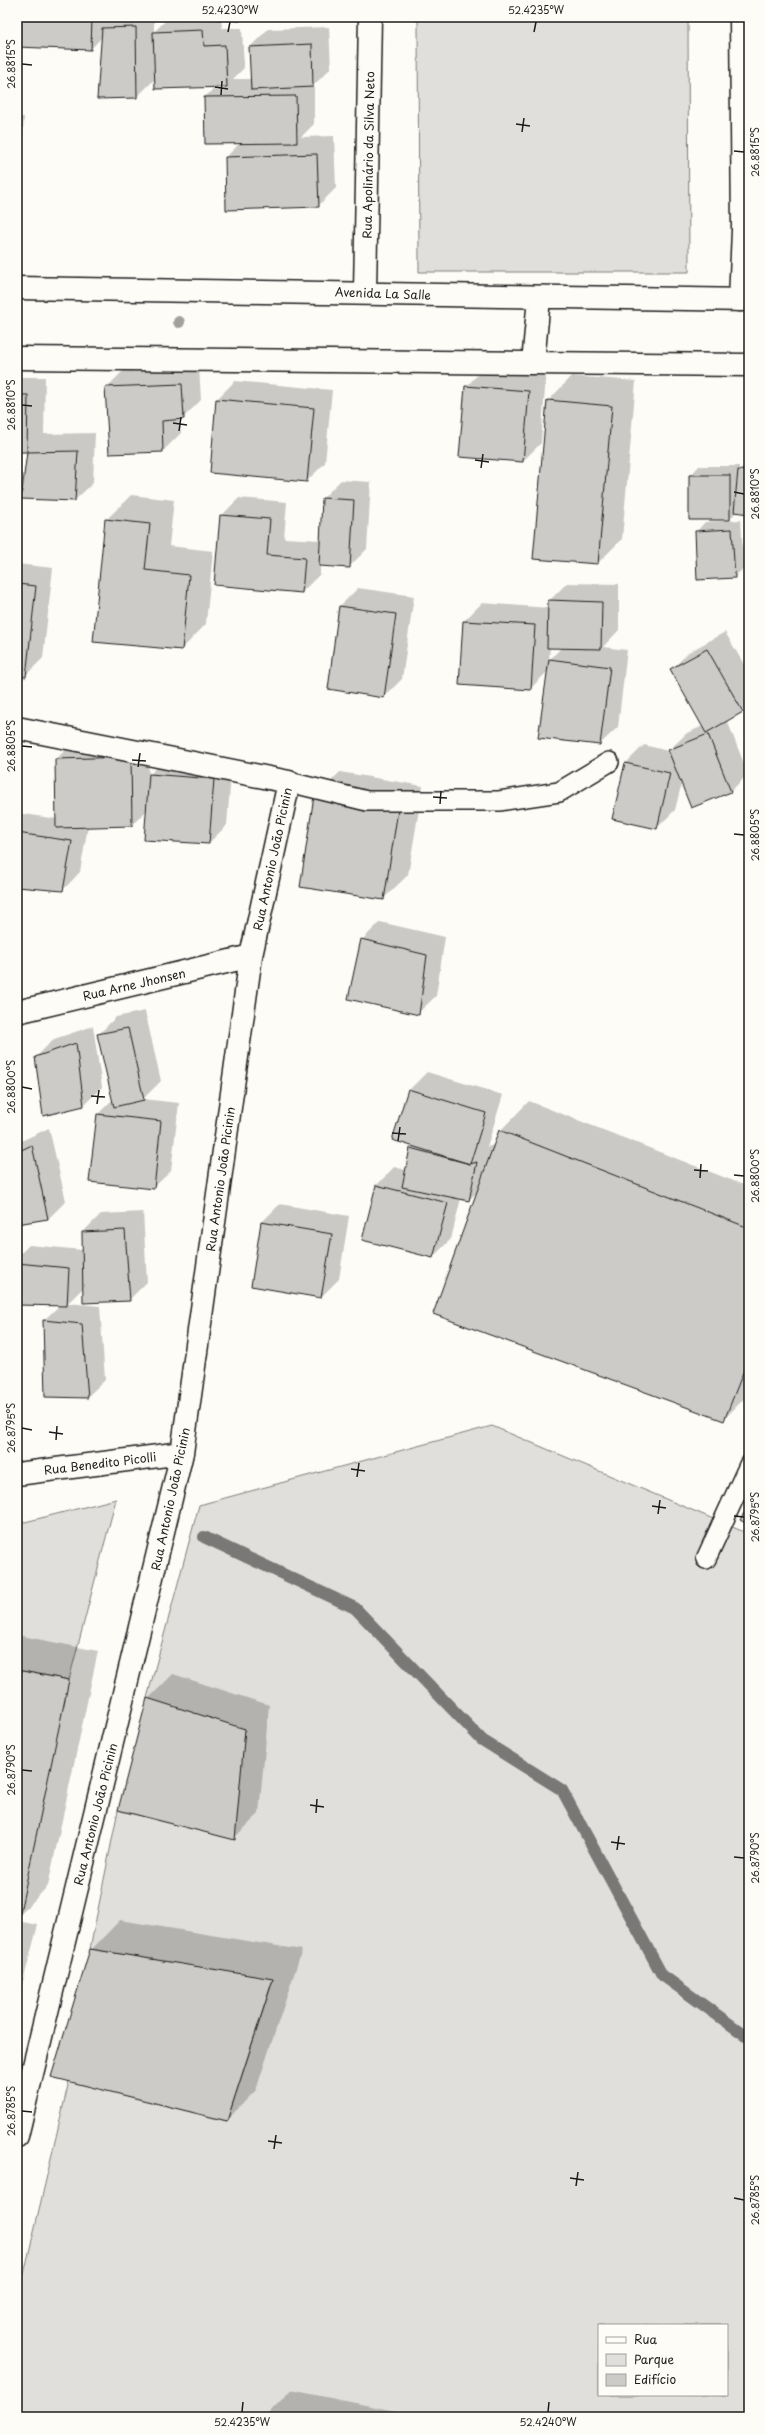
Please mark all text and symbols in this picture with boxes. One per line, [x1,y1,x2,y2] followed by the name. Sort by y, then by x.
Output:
[201,2,259,17] text: 52.4230°W
[508,2,565,17] text: 52.4235°W
[3,39,18,89] text: 26.8815°S
[358,71,378,239] street label: Rua Apolinário da Silva Neto
[747,127,762,177] text: 26.8815°S
[335,282,432,304] street label: Avenida La Salle
[3,379,18,431] text: 26.8810°S
[747,468,762,520] text: 26.8810°S
[3,720,18,772] text: 26.8805°S
[248,786,296,932] street label: Rua Antonio João Picinin
[747,809,762,861] text: 26.8805°S
[81,963,187,1005] street label: Rua Arne Jhonsen
[3,1060,18,1114] text: 26.8800°S
[201,1106,239,1252] street label: Rua Antonio João Picinin
[747,1149,762,1203] text: 26.8800°S
[3,1403,18,1453] text: 26.8795°S
[146,1426,194,1572] street label: Rua Antonio João Picinin
[43,1447,157,1479] street label: Rua Benedito Picolli
[747,1492,762,1542] text: 26.8795°S
[69,1741,121,1887] street label: Rua Antonio João Picinin
[3,1744,18,1796] text: 26.8790°S
[747,1832,762,1884] text: 26.8790°S
[3,2086,18,2136] text: 26.8785°S
[747,2175,762,2225] text: 26.8785°S
[598,2324,728,2396] legend
[634,2330,658,2348] text: Rua
[634,2350,674,2368] text: Parque
[634,2370,676,2388] text: Edifício
[214,2414,271,2429] text: 52.4235°W
[519,2414,577,2429] text: 52.4240°W

